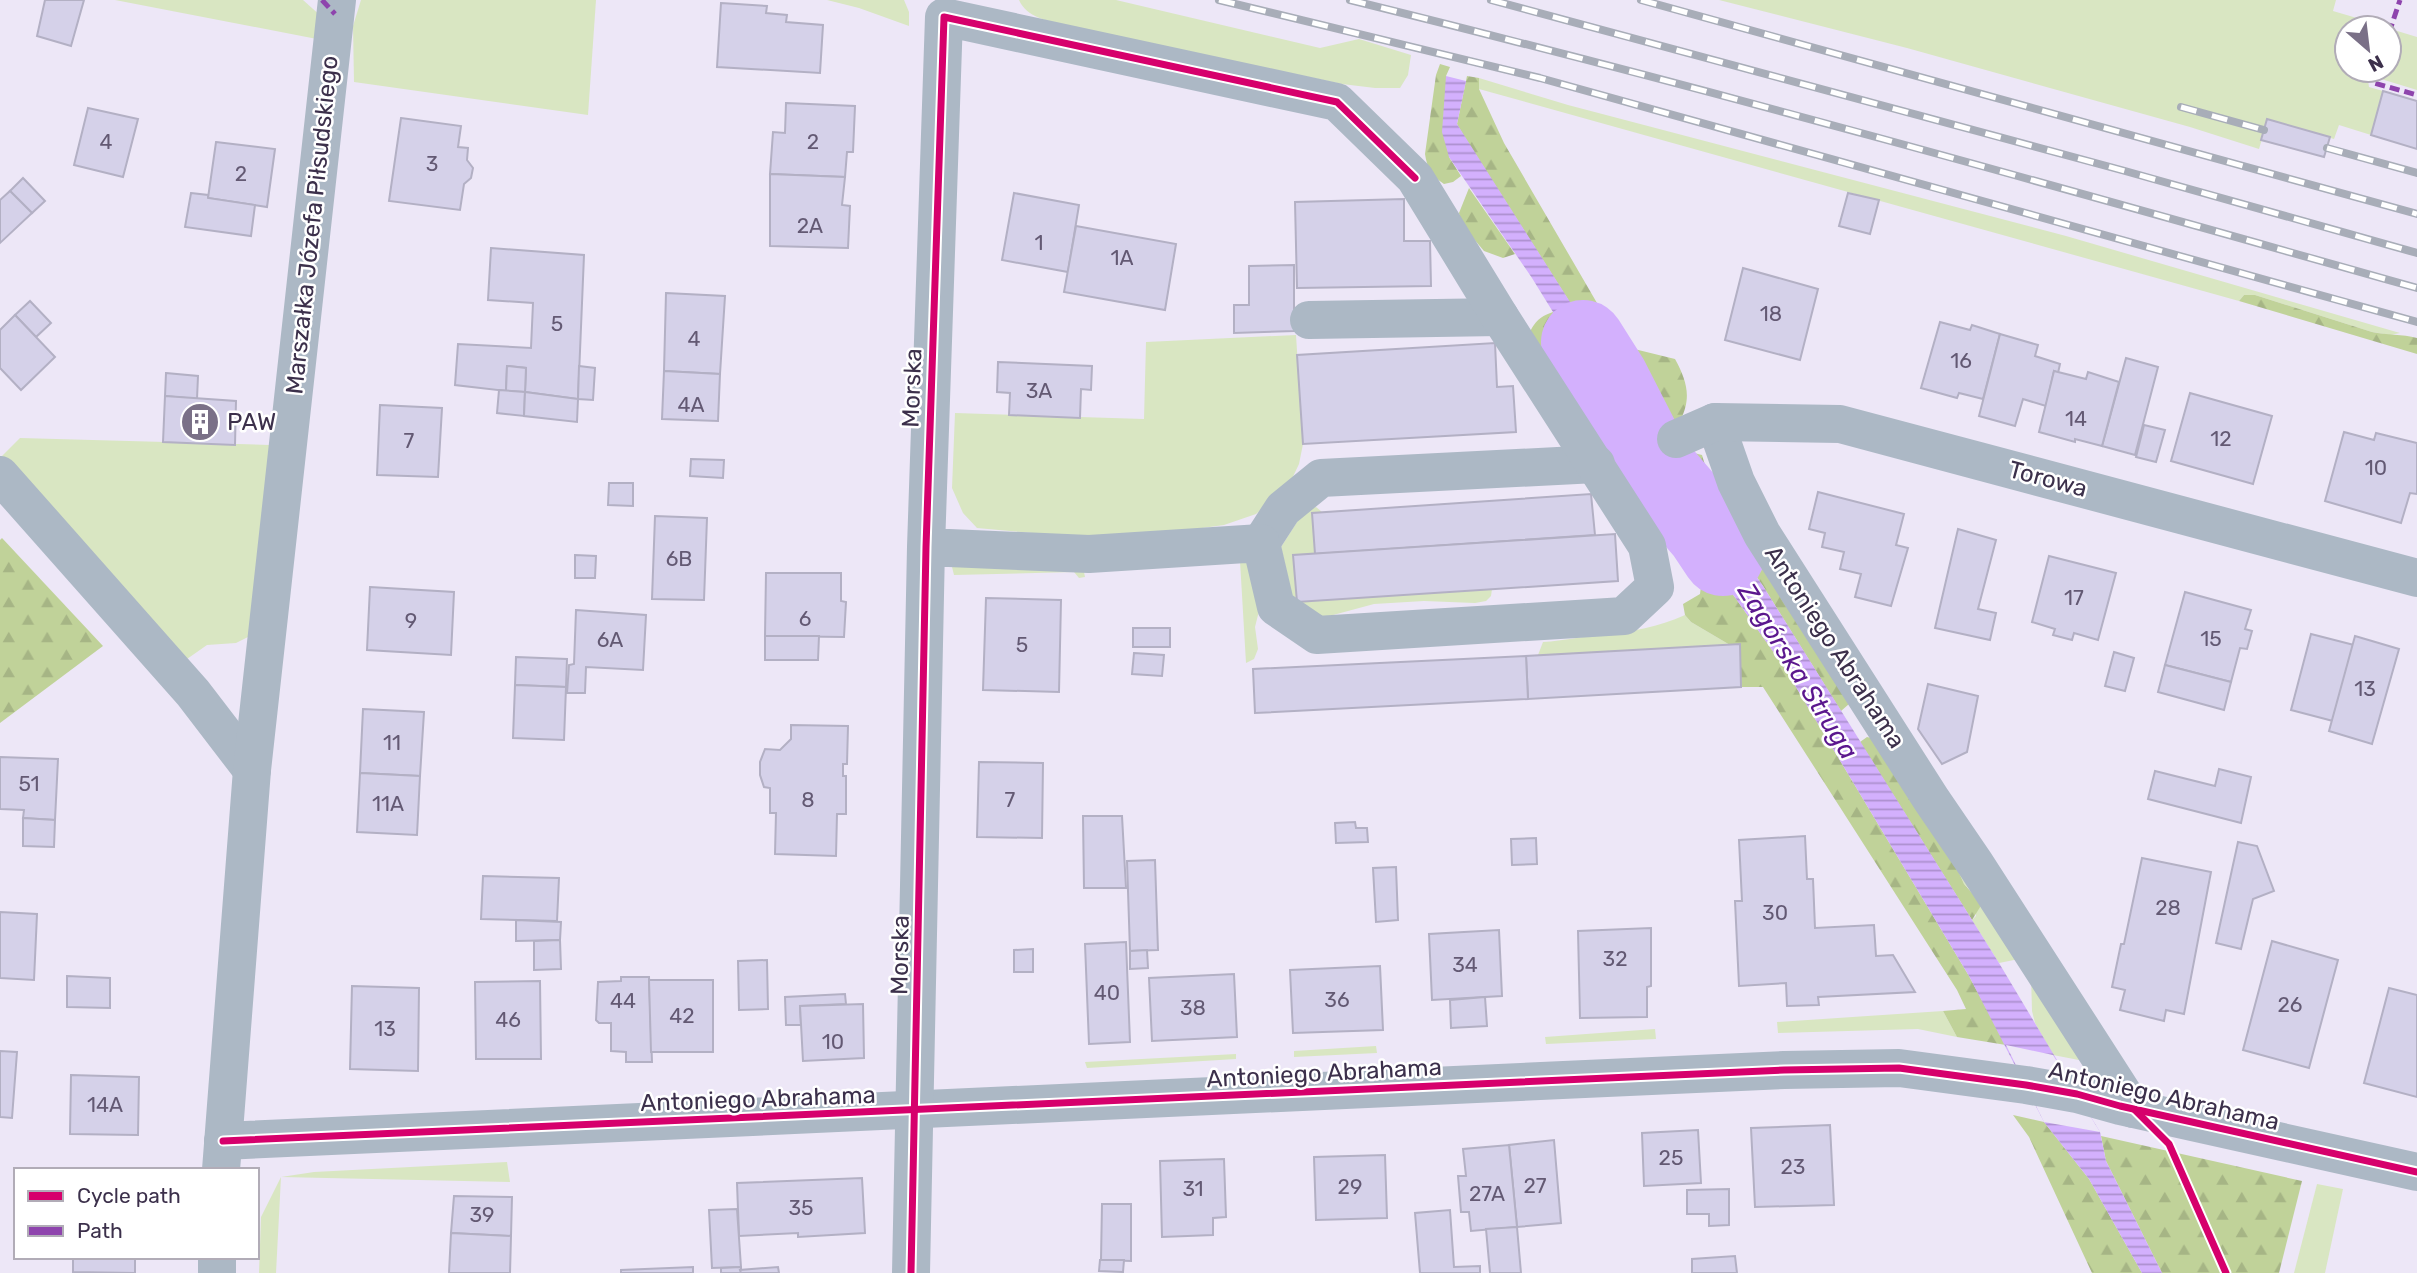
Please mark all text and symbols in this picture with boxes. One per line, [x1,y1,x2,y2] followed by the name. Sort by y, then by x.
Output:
[2333,14,2403,84] north arrow
[2364,50,2387,77] text: N
[280,54,344,396] street label: Marszałka Józefa Piłsudskiego
[99,129,113,154] house number: 4
[807,129,819,154] house number: 2
[426,151,438,176] house number: 3
[235,161,247,186] house number: 2
[797,213,823,238] house number: 2A
[1035,230,1044,255] house number: 1
[1110,245,1134,270] house number: 1A
[1760,301,1782,326] house number: 18
[551,311,563,336] house number: 5
[687,326,701,351] house number: 4
[897,348,927,428] street label: Morska
[1950,348,1972,373] house number: 16
[1026,378,1052,403] house number: 3A
[677,392,705,417] house number: 4A
[179,401,221,443] building icon: PAW
[2065,406,2087,431] house number: 14
[227,408,276,436] place label: PAW
[2210,426,2232,451] house number: 12
[404,428,415,453] house number: 7
[2006,455,2090,503] street label: Torowa
[2365,455,2387,480] house number: 10
[1759,541,1911,753] street label: Antoniego Abrahama
[666,546,692,571] house number: 6B
[1730,577,1864,765] water label: Zagórska Struga
[2064,585,2084,610] house number: 17
[799,606,811,631] house number: 6
[405,608,417,633] house number: 9
[2200,626,2222,651] house number: 15
[597,627,623,652] house number: 6A
[1016,632,1028,657] house number: 5
[2354,676,2376,701] house number: 13
[383,730,401,755] house number: 11
[18,771,40,796] house number: 51
[801,787,815,812] house number: 8
[1005,787,1016,812] house number: 7
[372,791,404,816] house number: 11A
[2155,895,2181,920] house number: 28
[1762,900,1788,925] house number: 30
[885,915,915,995] street label: Morska
[1603,946,1627,971] house number: 32
[1452,952,1478,977] house number: 34
[1094,980,1120,1005] house number: 40
[1324,987,1350,1012] house number: 36
[610,988,636,1013] house number: 44
[2278,992,2303,1017] house number: 26
[1180,995,1206,1020] house number: 38
[669,1003,695,1028] house number: 42
[495,1007,521,1032] house number: 46
[374,1016,396,1041] house number: 13
[822,1029,844,1054] house number: 10
[1206,1053,1442,1093] street label: Antoniego Abrahama
[2046,1056,2282,1136] street label: Antoniego Abrahama
[640,1081,876,1117] street label: Antoniego Abrahama
[87,1092,123,1117] house number: 14A
[1659,1145,1683,1170] house number: 25
[1781,1154,1805,1179] house number: 23
[14,1168,259,1259] legend
[1523,1173,1547,1198] house number: 27
[1338,1174,1362,1199] house number: 29
[1182,1176,1204,1201] house number: 31
[1469,1181,1505,1206] house number: 27A
[77,1183,181,1208] text: Cycle path
[788,1195,814,1220] house number: 35
[469,1202,495,1227] house number: 39
[77,1218,123,1243] text: Path

